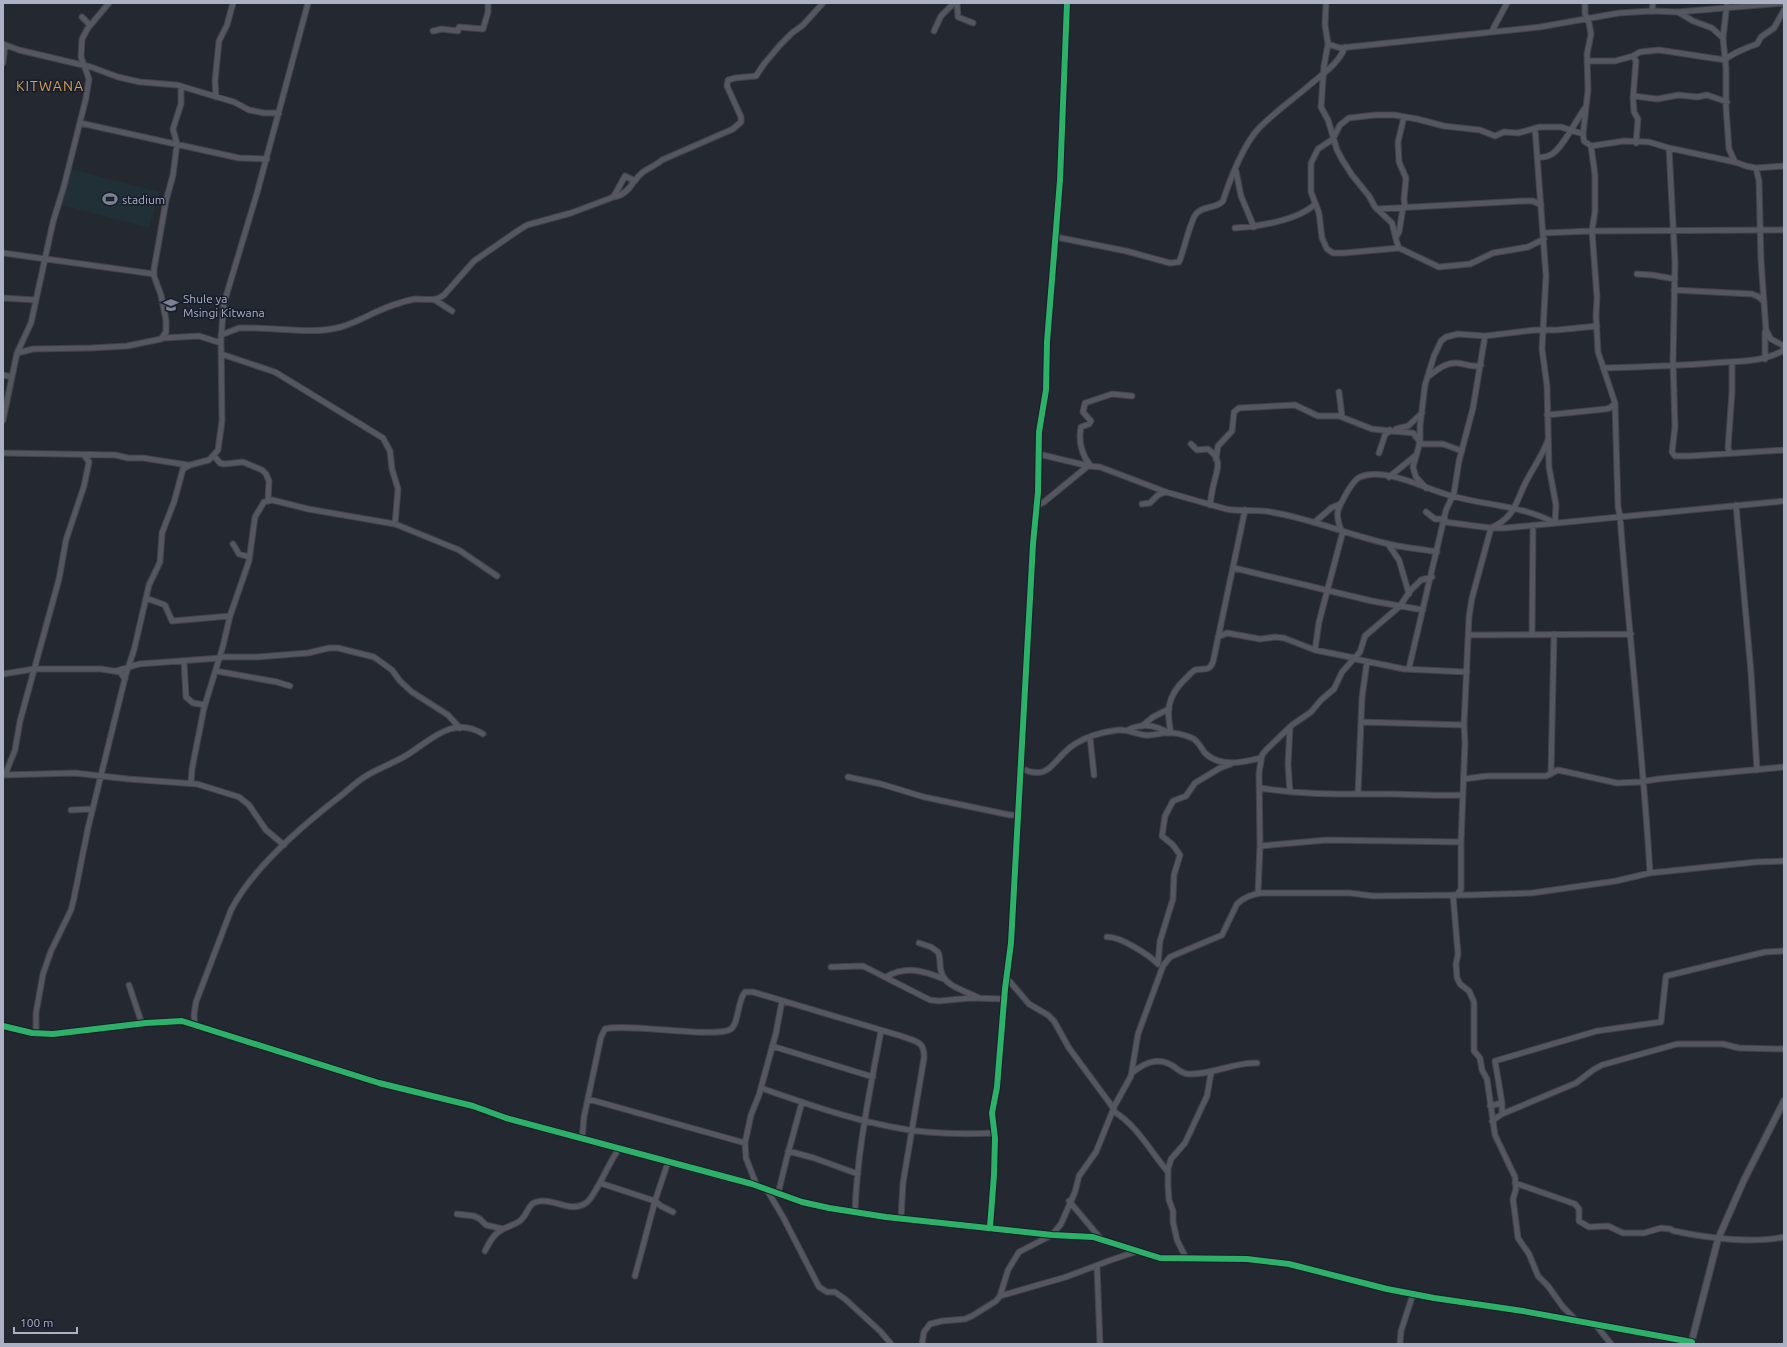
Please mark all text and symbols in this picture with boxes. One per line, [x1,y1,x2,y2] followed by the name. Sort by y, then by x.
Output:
[16,78,84,94] district label: KITWANA
[101,190,119,208] sports icon: stadium
[122,193,165,206] place label: stadium
[183,292,265,319] place label: Shule ya Msingi Kitwana
[162,296,180,314] school or university icon: Shule ya Msingi Kitwana
[14,1309,77,1335] scale bar
[20,1316,53,1329] text: 100 m

